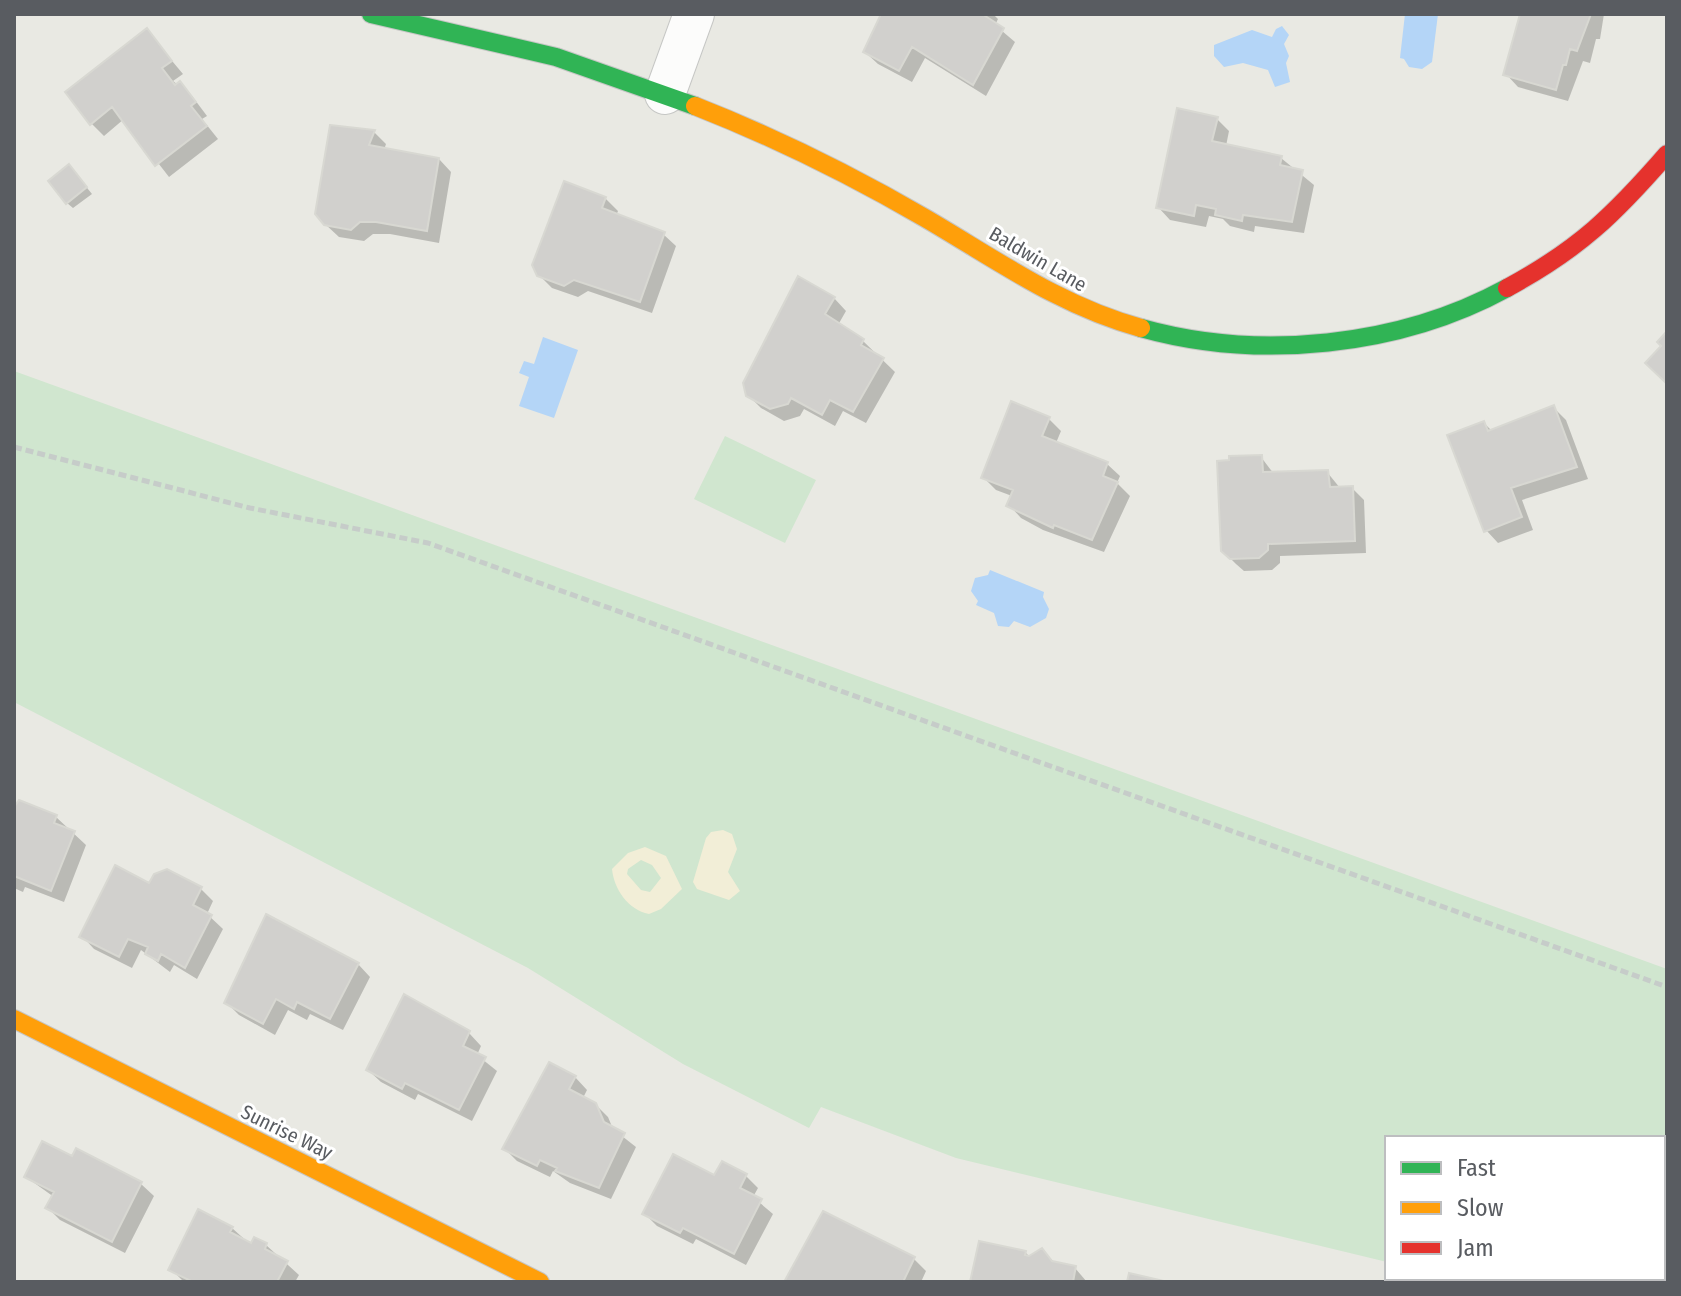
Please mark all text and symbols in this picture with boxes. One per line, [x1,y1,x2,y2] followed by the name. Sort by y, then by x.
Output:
[985,221,1091,297] street label: Baldwin Lane
[237,1100,337,1164] street label: Sunrise Way
[1385,1136,1665,1280] legend
[1457,1154,1496,1182] text: Fast
[1457,1194,1504,1222] text: Slow
[1457,1234,1494,1262] text: Jam

